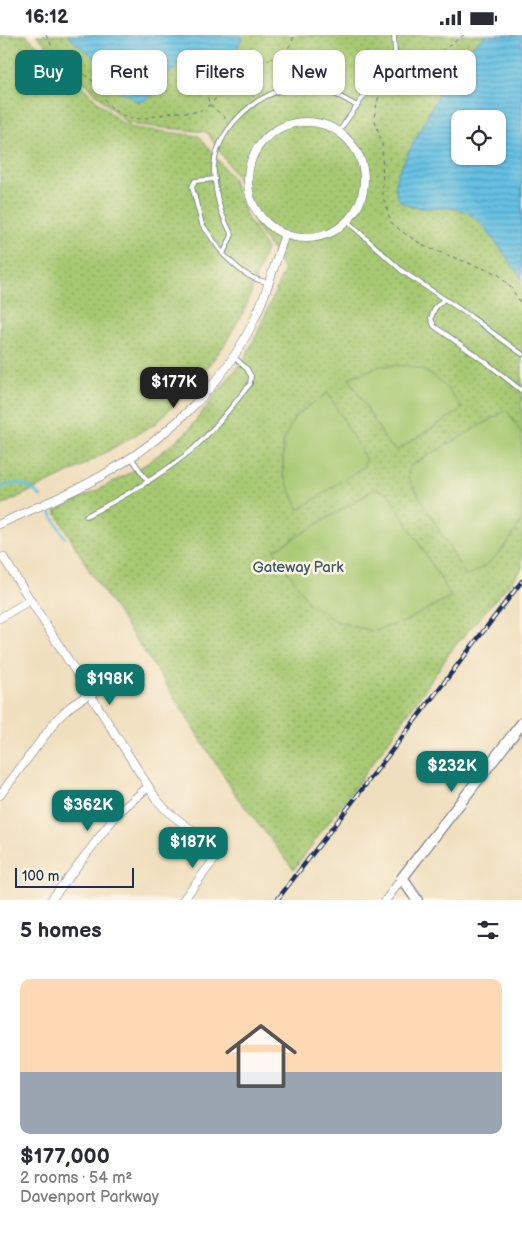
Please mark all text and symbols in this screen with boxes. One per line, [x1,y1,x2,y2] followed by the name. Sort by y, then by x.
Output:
[25,6,68,29] text: 16:12
[15,50,82,95] chip: Buy
[92,50,167,95] chip: Rent
[177,50,263,95] chip: Filters
[273,50,345,95] chip: New
[355,50,476,95] chip: Apartment
[451,110,506,165] map controls
[451,110,506,165] button: locate
[139,367,209,409] pin: $177K
[151,373,197,392] text: $177K
[252,558,344,577] park label: Gateway Park
[75,663,145,706] pin: $198K
[86,670,134,689] text: $198K
[417,751,487,793] pin: $232K
[427,757,477,776] text: $232K
[53,789,123,832] pin: $362K
[63,796,113,815] text: $362K
[158,827,228,869] pin: $187K
[170,833,216,852] text: $187K
[15,865,134,888] scale bar
[22,868,59,885] text: 100 m
[474,916,502,944] icon: filters
[20,918,102,943] text: 5 homes
[216,1011,306,1101] icon: home
[20,1144,110,1169] text: $177,000
[20,1169,132,1188] text: 2 rooms · 54 m²
[20,1188,159,1207] text: Davenport Parkway

